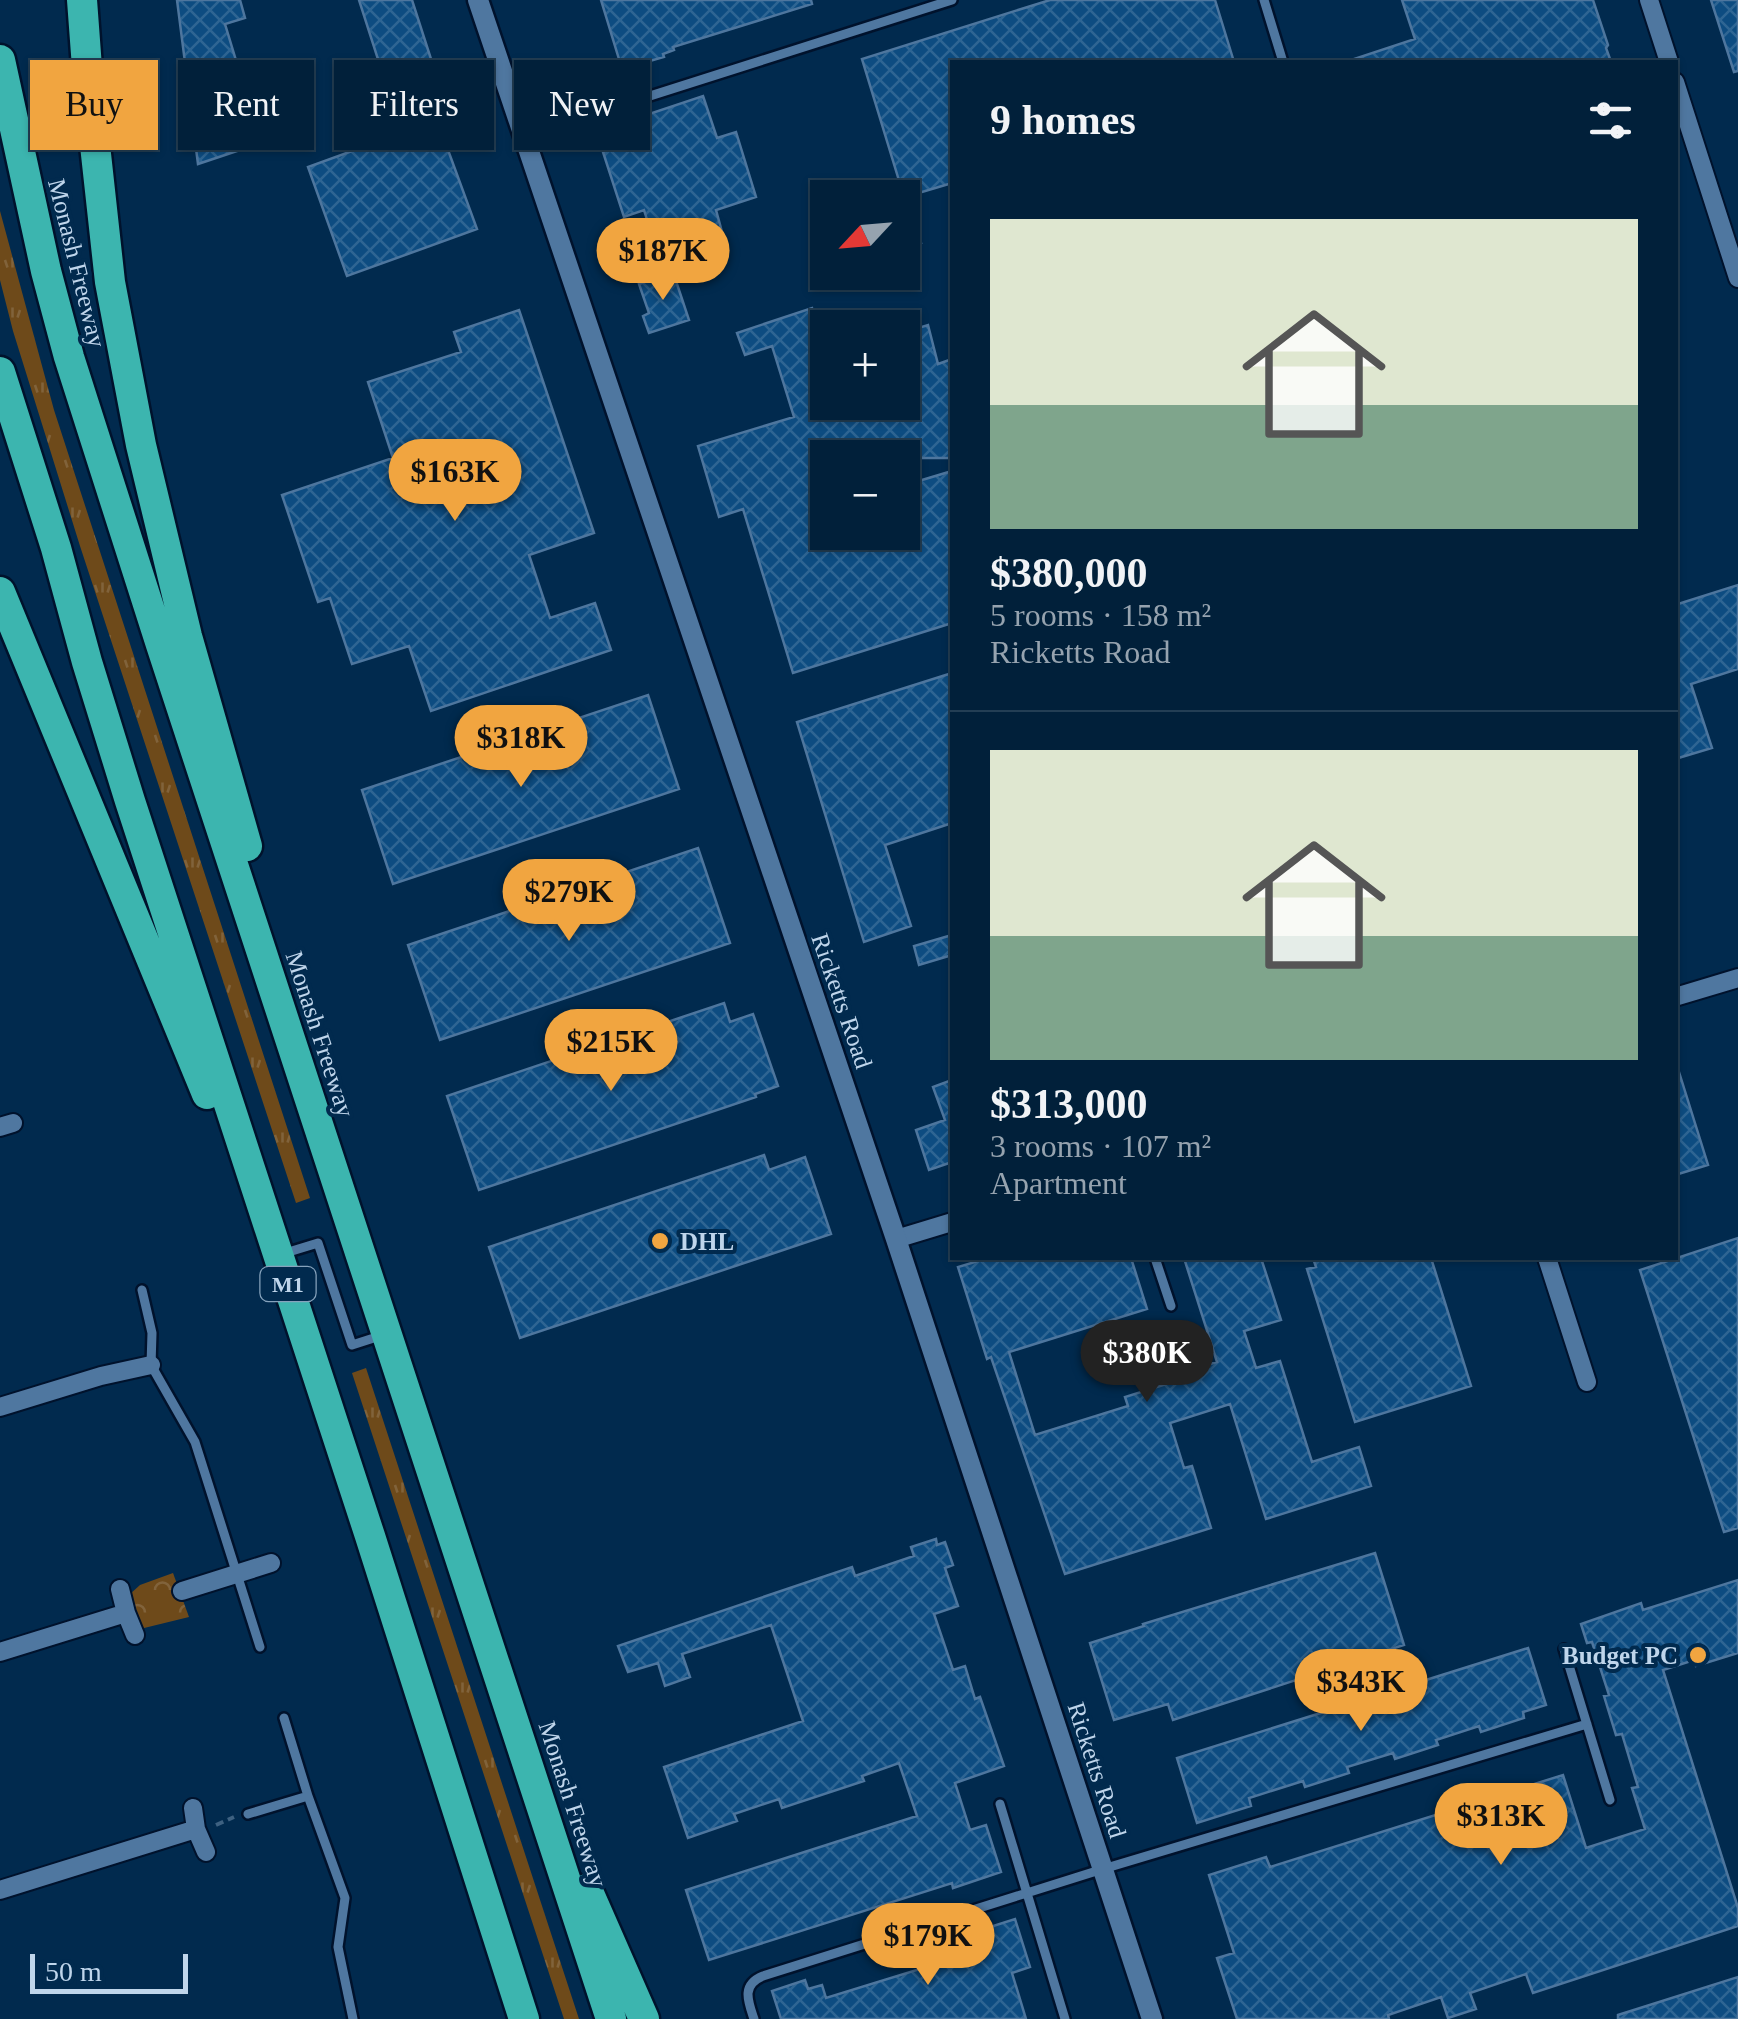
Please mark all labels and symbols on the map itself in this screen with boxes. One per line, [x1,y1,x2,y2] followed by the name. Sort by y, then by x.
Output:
[43,176,111,351] street label: Monash Freeway
[810,180,920,290] north arrow
[593,218,733,303] pin: $187K
[385,439,525,524] pin: $163K
[451,705,591,790] pin: $318K
[499,859,639,944] pin: $279K
[806,930,878,1072] street label: Ricketts Road
[280,948,360,1121] street label: Monash Freeway
[541,1009,681,1094] pin: $215K
[680,1228,734,1255] place label: DHL
[649,1230,671,1252] marker: DHL
[260,1267,316,1301] road number: M1
[1077,1320,1217,1405] pin: $380K
[1562,1642,1678,1669] place label: Budget PC
[1687,1644,1709,1666] marker: Budget PC
[1291,1649,1431,1734] pin: $343K
[1062,1699,1132,1842] street label: Ricketts Road
[533,1718,613,1891] street label: Monash Freeway
[1431,1783,1571,1868] pin: $313K
[858,1903,998,1988] pin: $179K
[30,1949,188,1994] scale bar

